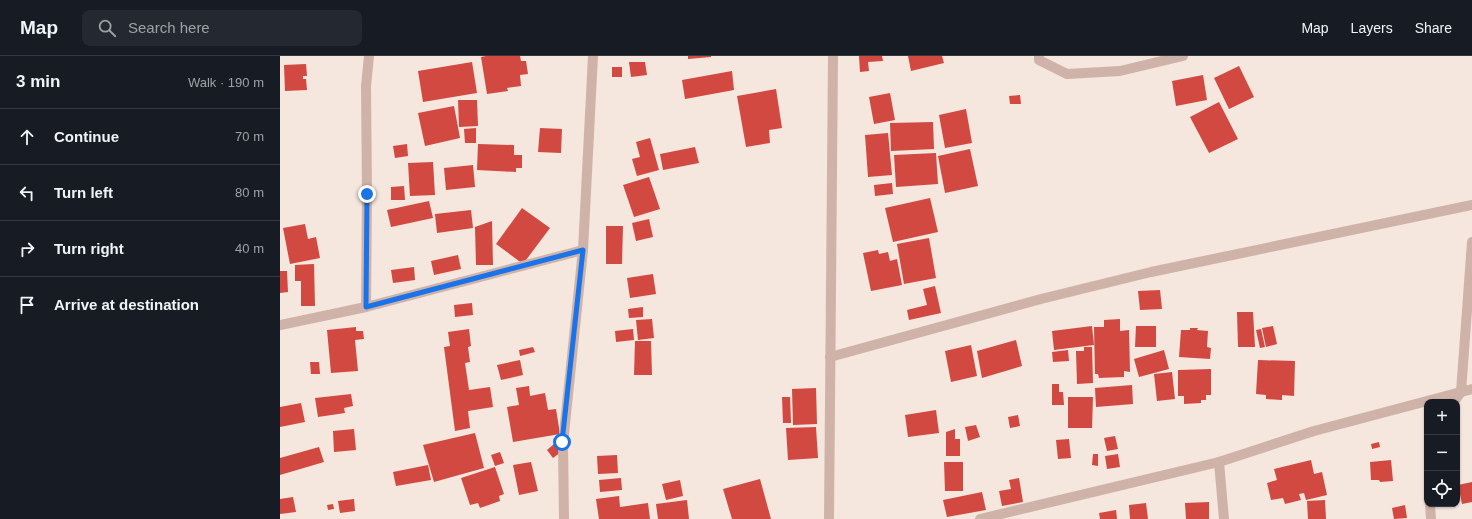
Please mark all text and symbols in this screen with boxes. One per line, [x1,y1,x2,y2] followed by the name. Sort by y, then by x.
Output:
[82,10,362,46] search box
[20,17,58,38] text: Map
[96,17,118,39] icon: search
[128,19,210,36] text: Search here
[1301,20,1329,36] text: Map
[1351,20,1393,36] text: Layers
[1415,20,1452,36] text: Share
[16,72,60,91] text: 3 min
[188,75,264,90] text: Walk · 190 m
[16,126,38,148] icon: ahead
[54,128,119,145] text: Continue
[235,129,264,144] text: 70 m
[16,182,38,204] icon: left
[54,184,113,201] text: Turn left
[235,185,264,200] text: 80 m
[358,185,376,203] route end
[16,238,38,260] icon: right
[54,240,124,257] text: Turn right
[235,241,264,256] text: 40 m
[16,294,38,316] icon: arrive
[54,296,199,313] text: Arrive at destination
[1424,399,1460,507] map controls
[1424,399,1460,435] button: +
[553,433,571,451] route start
[1424,435,1460,471] button: −
[1424,471,1460,507] button: locate

